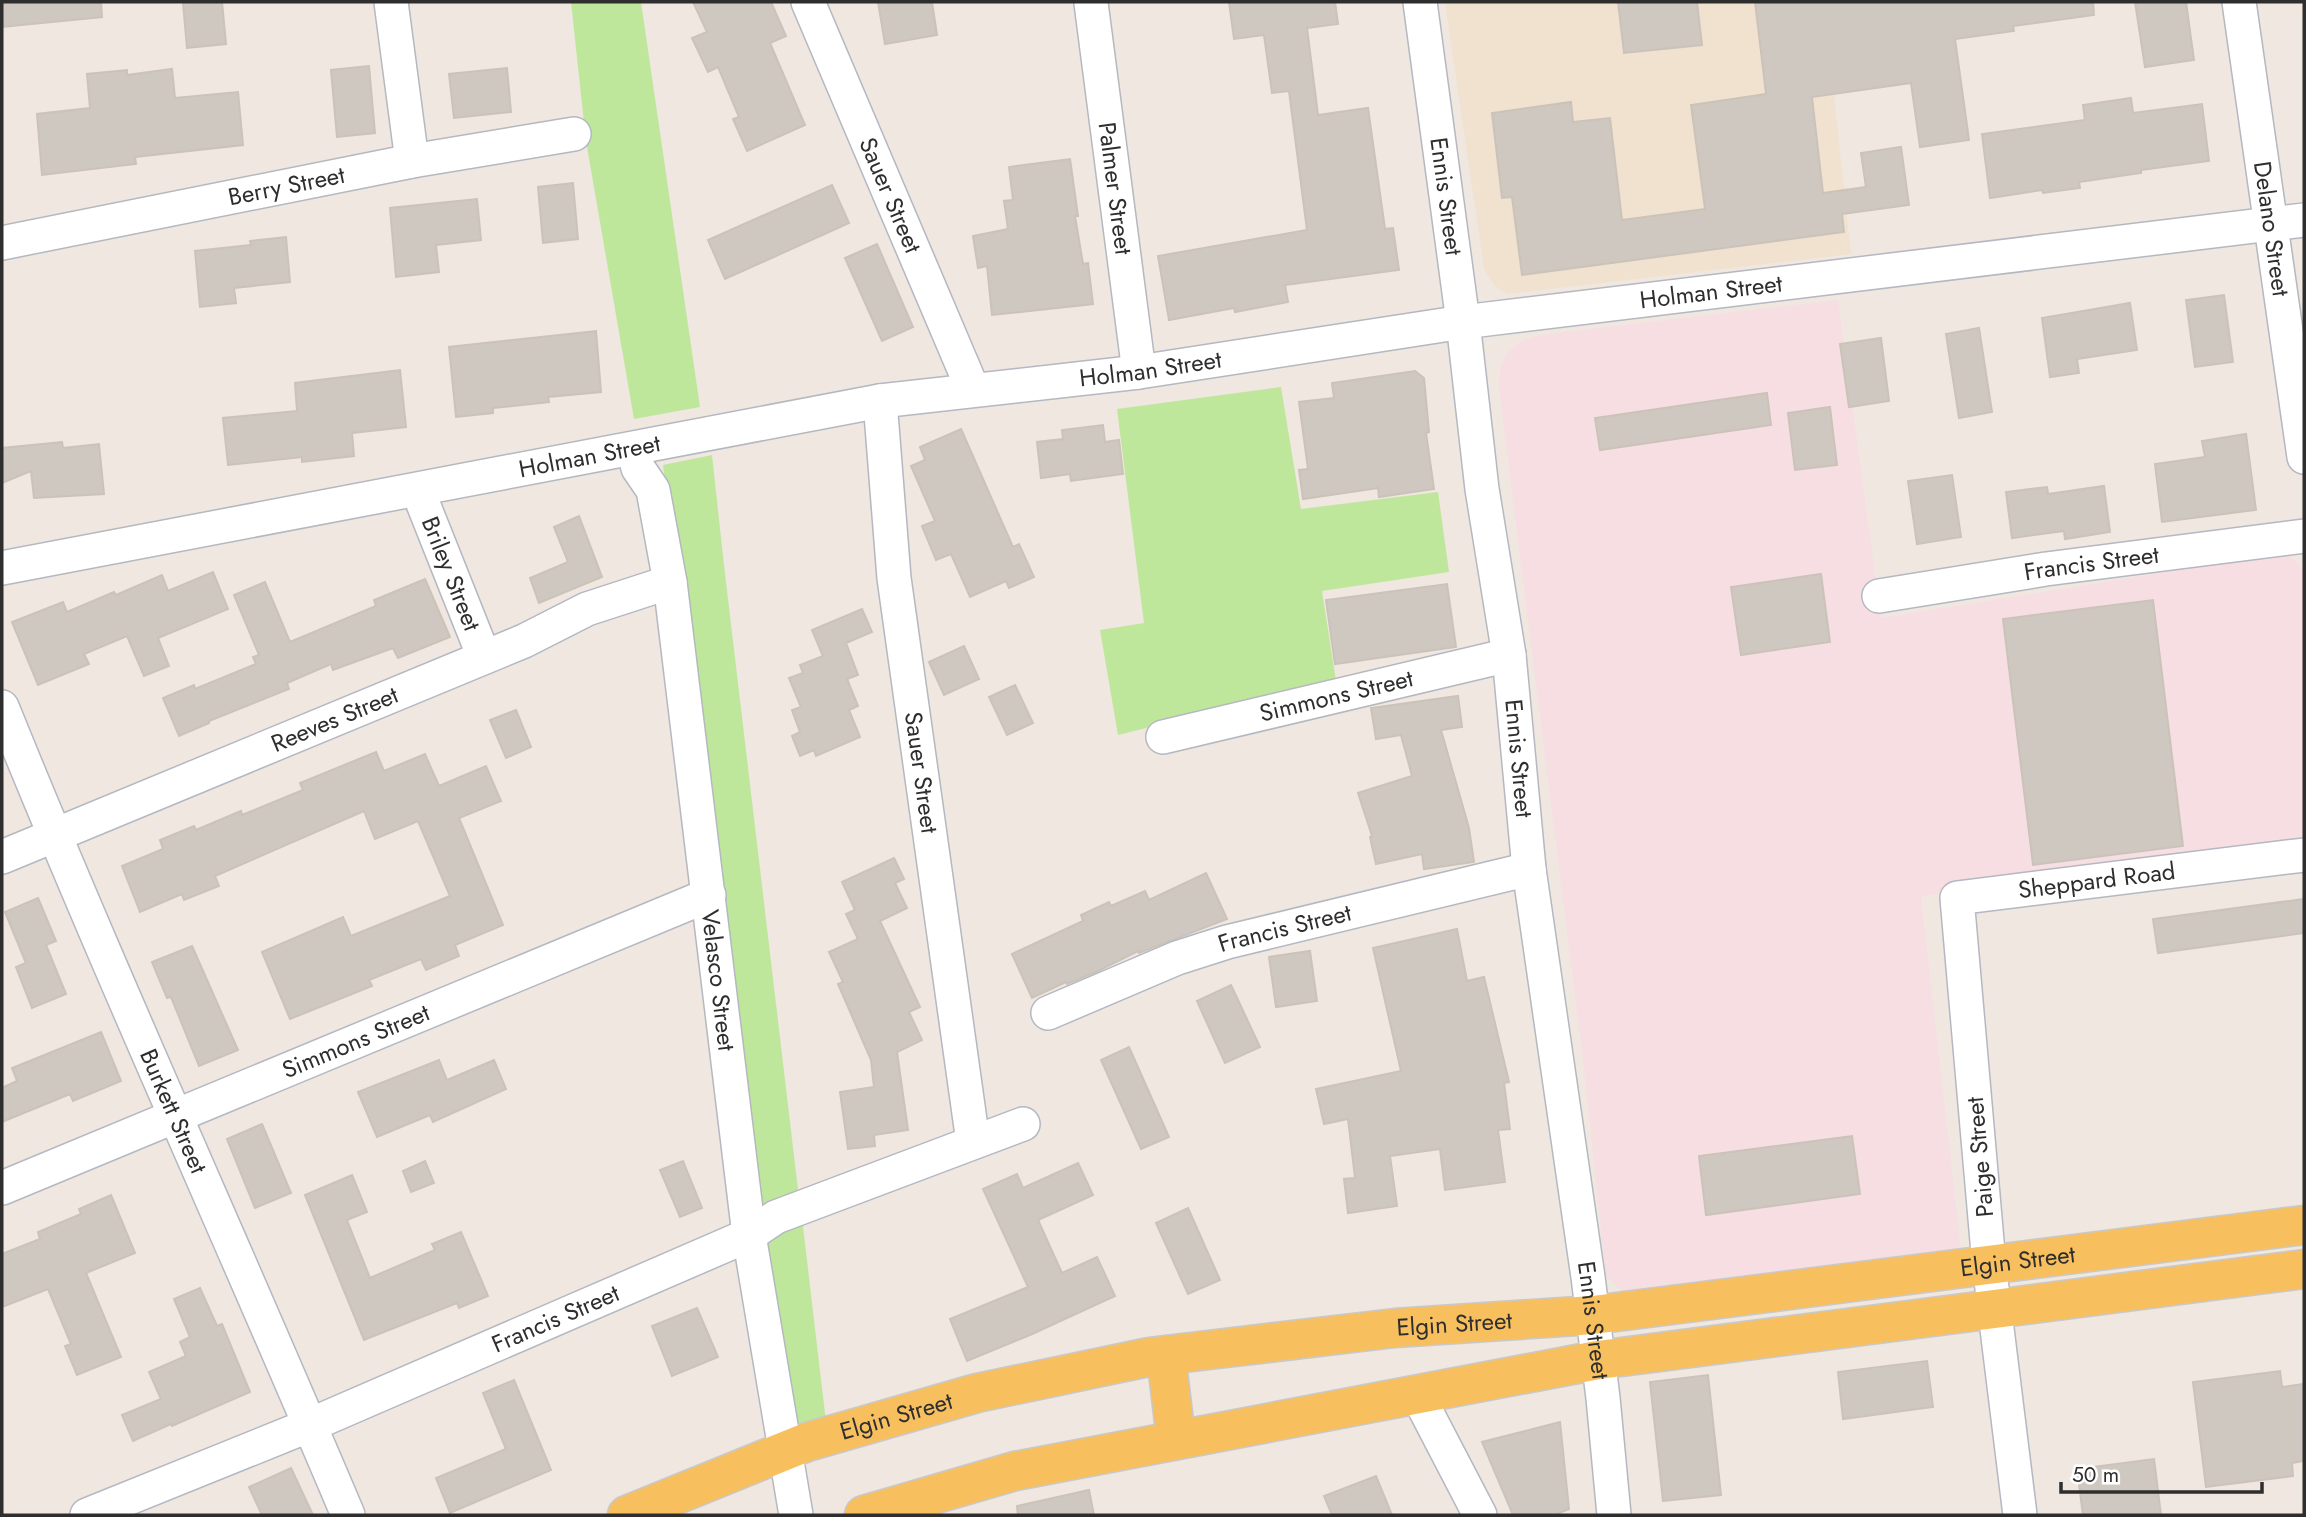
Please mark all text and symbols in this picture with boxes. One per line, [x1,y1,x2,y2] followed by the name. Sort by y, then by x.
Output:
[1090,120,1142,257] street label: Palmer Street
[851,132,931,258] street label: Sauer Street
[1421,135,1472,258] street label: Ennis Street
[225,157,348,214] street label: Berry Street
[2245,159,2299,299] street label: Delano Street
[1638,265,1784,317] street label: Holman Street
[1077,341,1224,396] street label: Holman Street
[516,425,663,486] street label: Holman Street
[413,511,490,636] street label: Briley Street
[2021,537,2161,589] street label: Francis Street
[1256,660,1417,731] street label: Simmons Street
[266,677,404,761] street label: Reeves Street
[1496,698,1542,819] street label: Ennis Street
[896,709,948,836] street label: Sauer Street
[2016,853,2177,907] street label: Sheppard Road
[1213,895,1355,961] street label: Francis Street
[693,908,745,1053] street label: Velasco Street
[277,995,435,1087] street label: Simmons Street
[131,1043,216,1179] street label: Burkett Street
[1957,1095,2002,1219] street label: Paige Street
[1958,1236,2077,1285] street label: Elgin Street
[1569,1259,1619,1382] street label: Ennis Street
[486,1275,625,1361] street label: Francis Street
[1395,1302,1513,1345] street label: Elgin Street
[836,1383,957,1449] street label: Elgin Street
[2061,1450,2262,1494] scale bar
[2072,1460,2119,1490] text: 50 m

